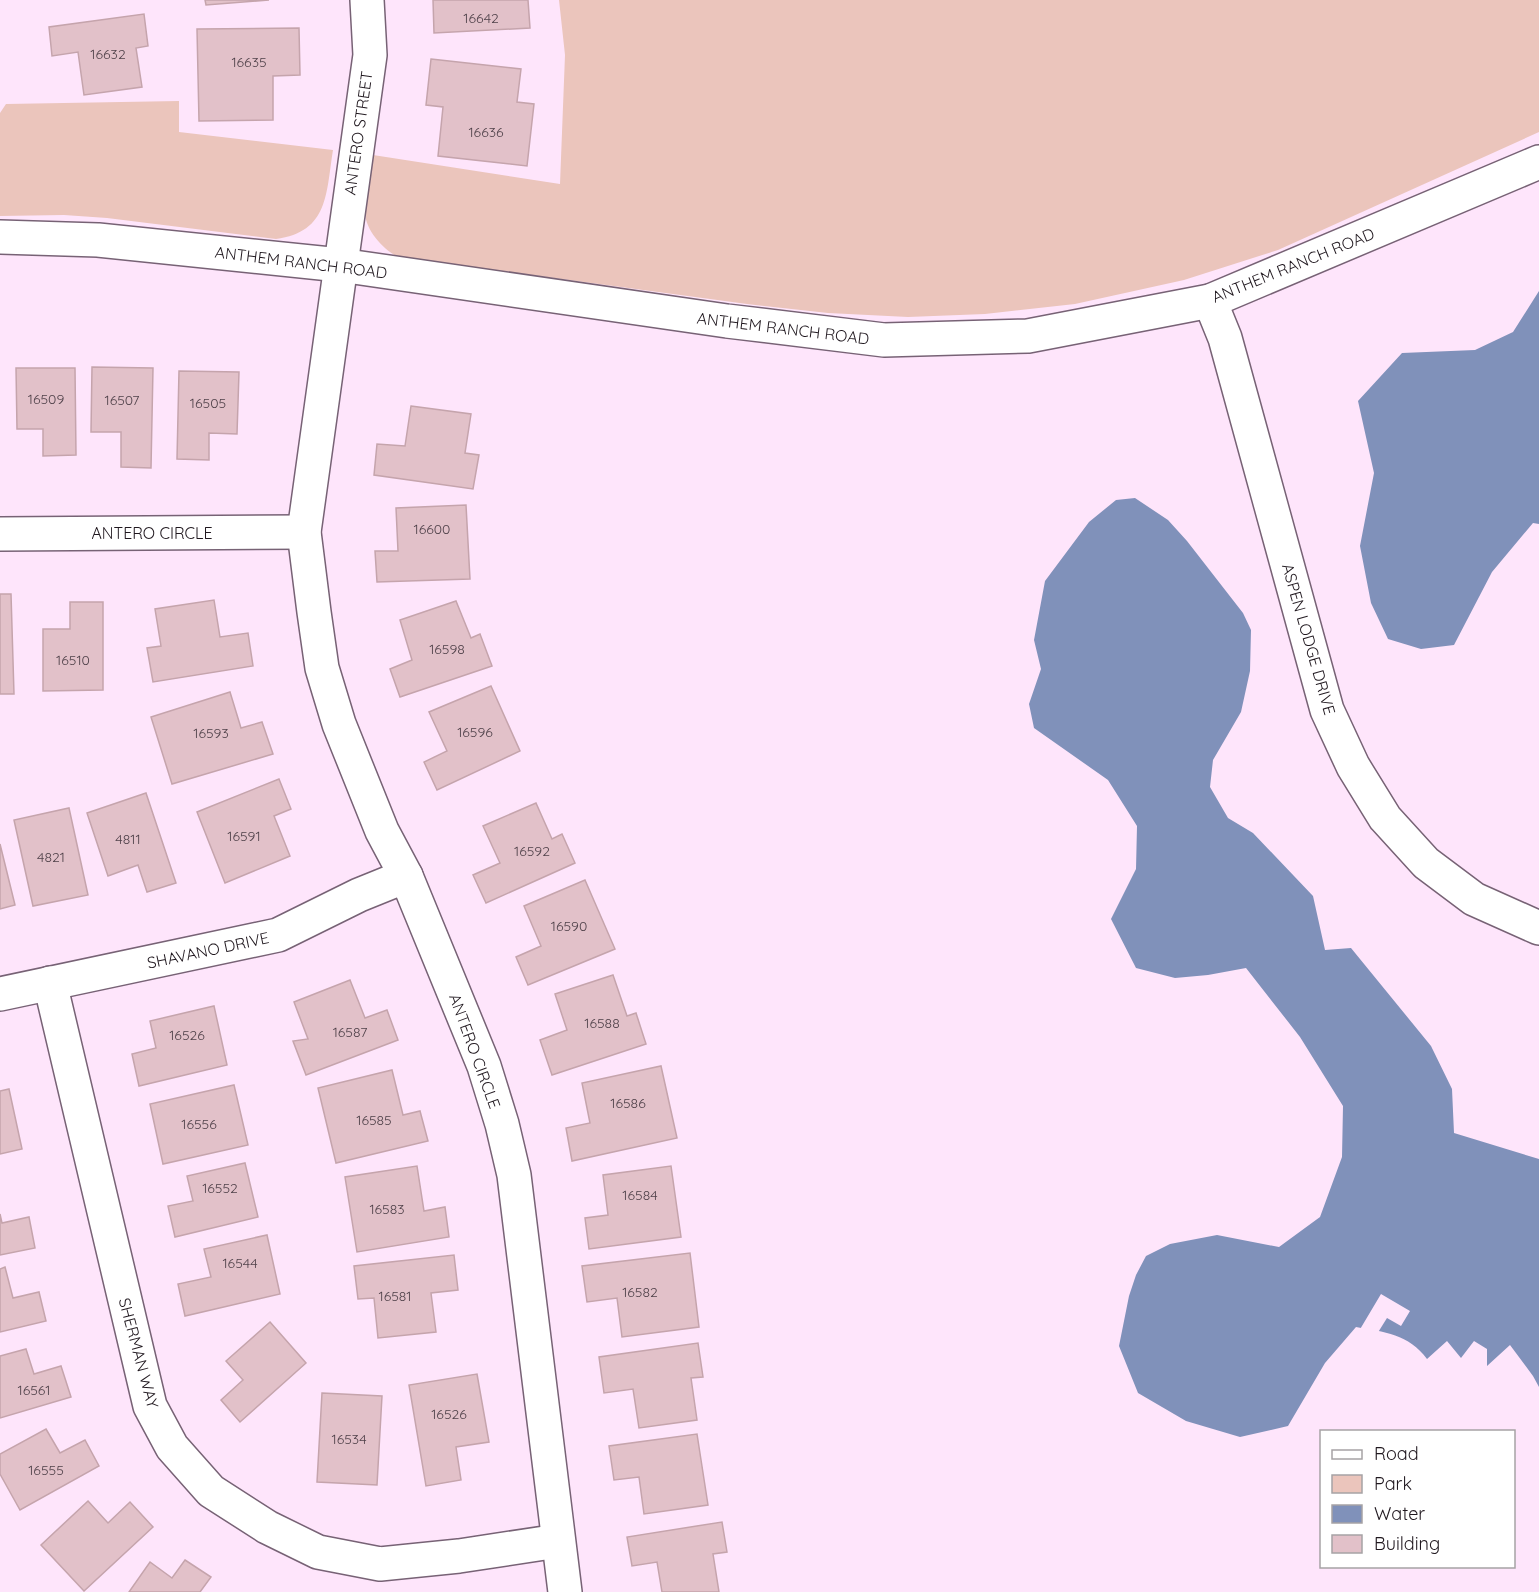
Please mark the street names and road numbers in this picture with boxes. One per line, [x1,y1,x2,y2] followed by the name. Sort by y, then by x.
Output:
[339,69,377,196] street label: ANTERO STREET
[1209,223,1377,307] street label: ANTHEM RANCH ROAD
[214,242,388,282] street label: ANTHEM RANCH ROAD
[696,308,870,348] street label: ANTHEM RANCH ROAD
[92,523,213,543] street label: ANTERO CIRCLE
[1278,561,1340,717] street label: ASPEN LODGE DRIVE
[145,927,271,973] street label: SHAVANO DRIVE
[445,991,505,1111] street label: ANTERO CIRCLE
[115,1296,163,1411] street label: SHERMAN WAY

